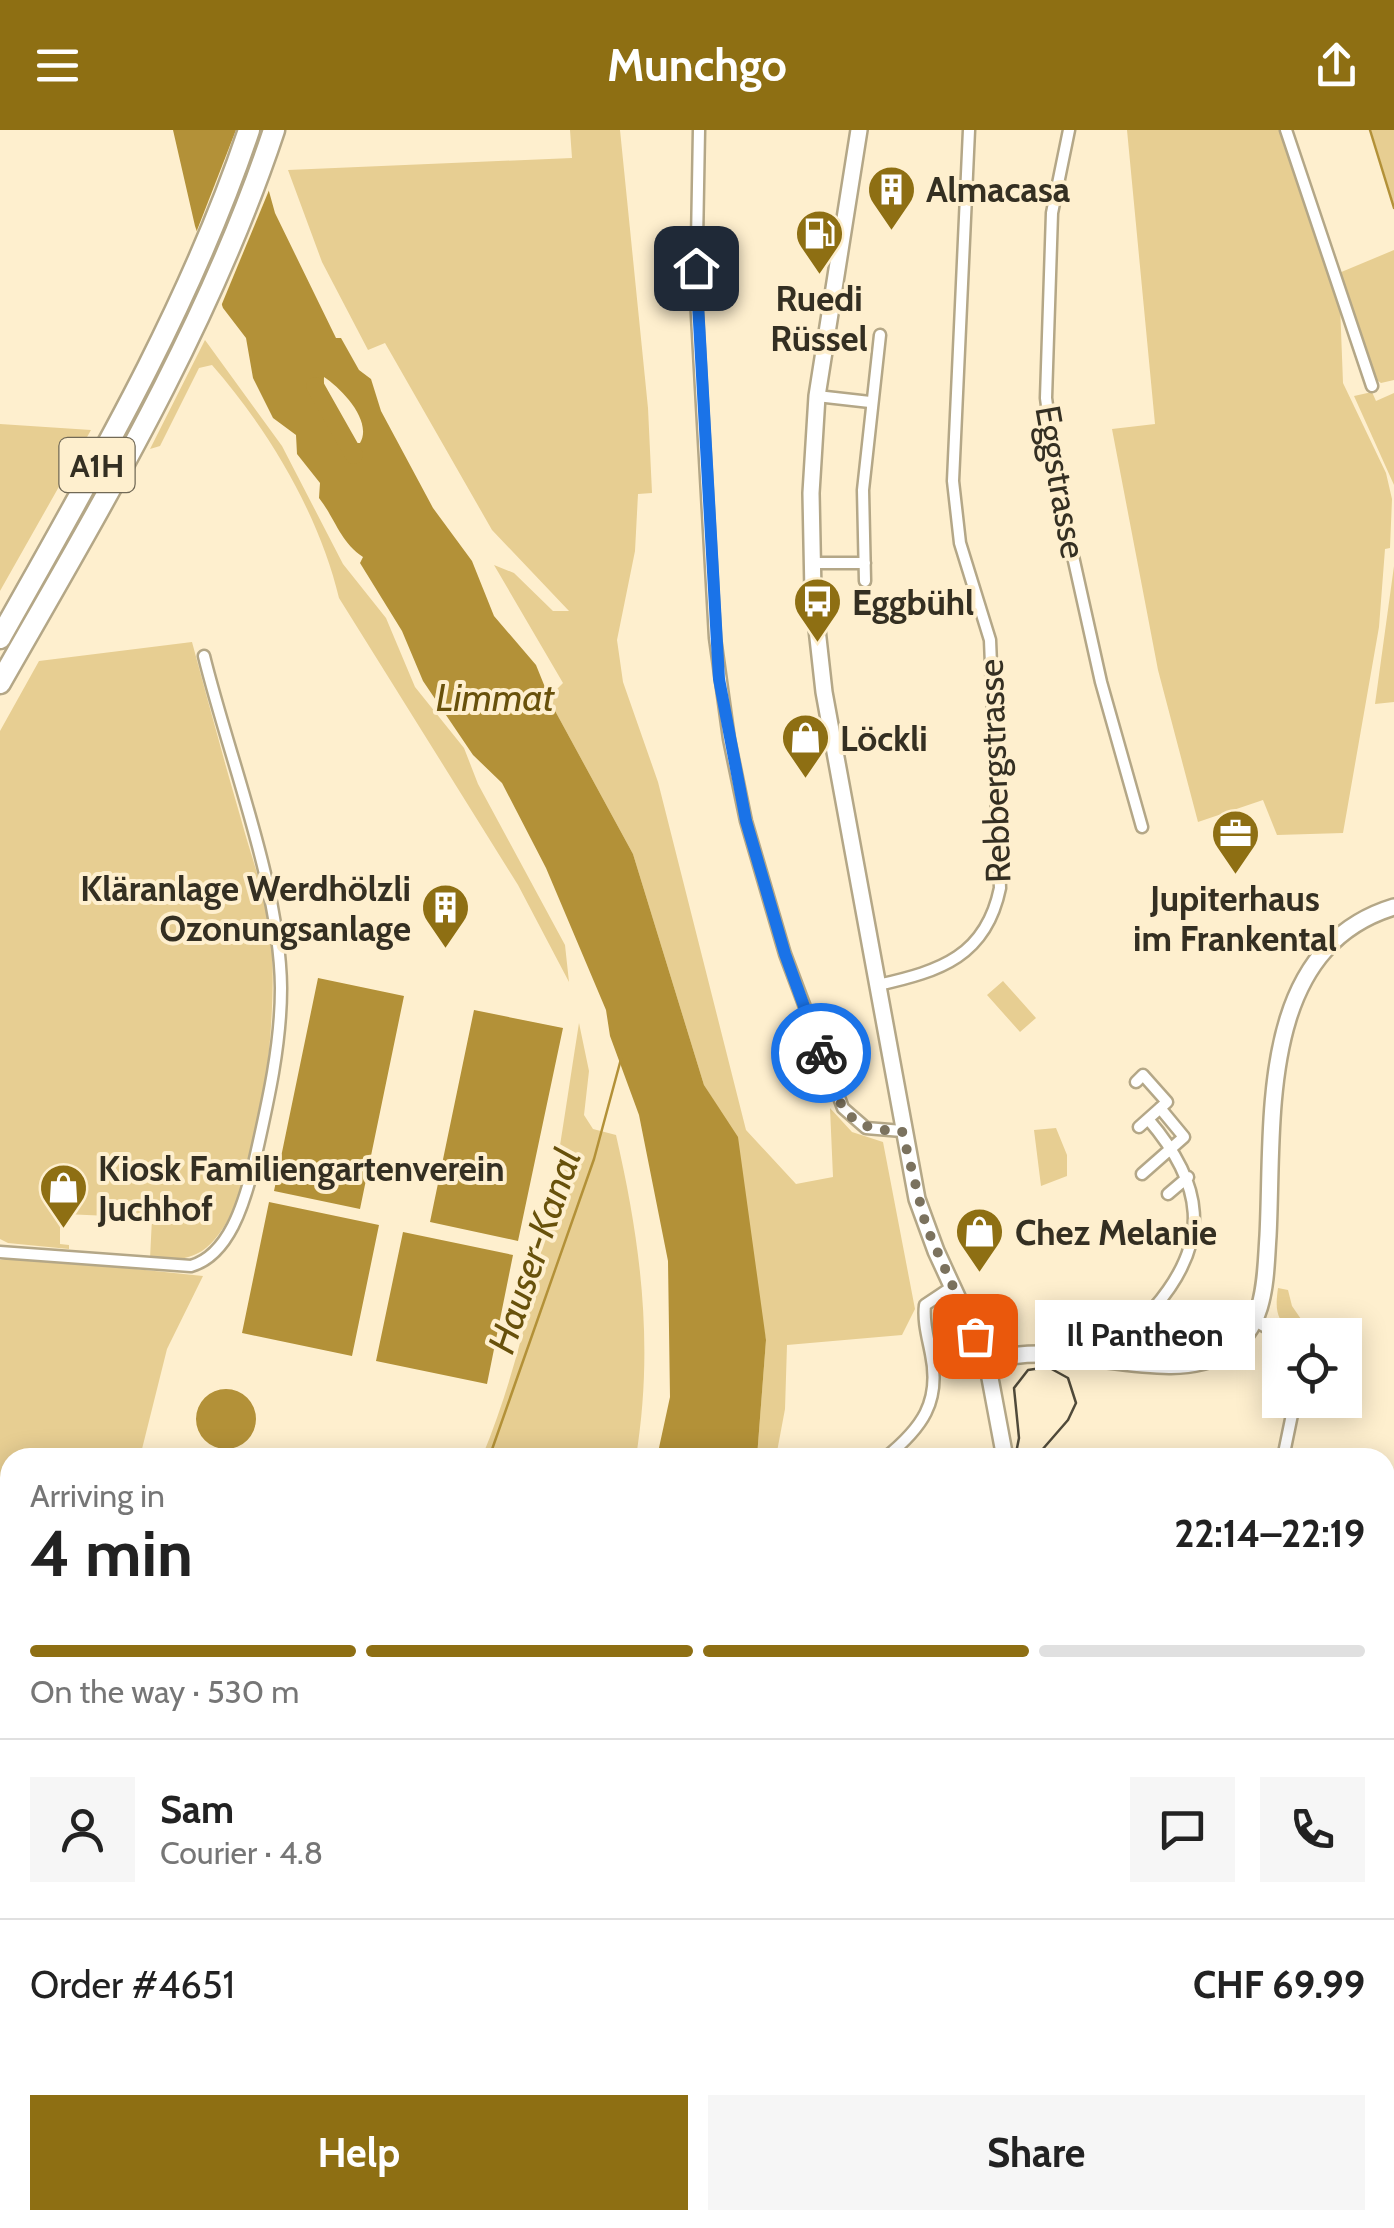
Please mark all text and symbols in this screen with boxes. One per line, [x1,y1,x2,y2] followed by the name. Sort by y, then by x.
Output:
[30,38,85,93] icon: menu
[607,38,787,92] text: Munchgo
[1309,38,1364,93] icon: share
[865,163,917,231] building icon: Almacasa
[926,168,1071,211] place label: Almacasa
[793,208,845,276] fuel station icon: Ruedi Rüssel
[654,226,739,311] pin
[669,241,724,296] icon: home
[770,277,868,360] place label: Ruedi Rüssel
[1026,402,1096,562] street label: Eggstrasse
[59,438,134,492] road number: A1H
[791,576,843,644] bus stop icon: Eggbühl
[852,581,974,624] place label: Eggbühl
[969,658,1019,884] street label: Rebbergstrasse
[436,674,556,721] water label: Limmat
[779,712,831,780] shop icon: Löckli
[840,717,928,760] place label: Löckli
[1209,808,1261,876] office icon: Jupiterhaus im Frankental
[80,867,411,950] place label: Kläranlage Werdhölzli Ozonungsanlage
[1133,877,1337,960] place label: Jupiterhaus im Frankental
[420,882,472,950] building icon: Kläranlage Werdhölzli Ozonungsanlage
[771,1003,871,1103] courier
[794,1026,849,1081] icon: bike
[477,1143,591,1359] water label: Hauser-Kanal
[97,1147,505,1230] place label: Kiosk Familiengartenverein Juchhof
[37,1162,89,1230] shop icon: Kiosk Familiengartenverein Juchhof
[954,1206,1006,1274] shop icon: Chez Melanie
[1015,1211,1217,1254] place label: Chez Melanie
[933,1294,1018,1379] pin
[1035,1301,1255,1371] callout: Il Pantheon
[948,1309,1003,1364] icon: bag
[1066,1315,1224,1354] text: Il Pantheon
[1262,1318,1362,1418] map controls
[1262,1318,1362,1418] button: locate
[30,1476,165,1515] text: Arriving in
[1174,1510,1365,1557] text: 22:14–22:19
[30,1513,193,1592] text: 4 min
[30,1672,299,1711] text: On the way · 530 m
[30,1777,135,1882] button: person
[1130,1777,1235,1882] button: chat
[1260,1777,1365,1882] button: phone
[160,1786,234,1833] text: Sam
[160,1833,323,1872] text: Courier · 4.8
[30,1961,235,2008] text: Order #4651
[1193,1961,1365,2008] text: CHF 69.99
[30,2095,688,2210] button: Help
[708,2095,1365,2210] button: Share

